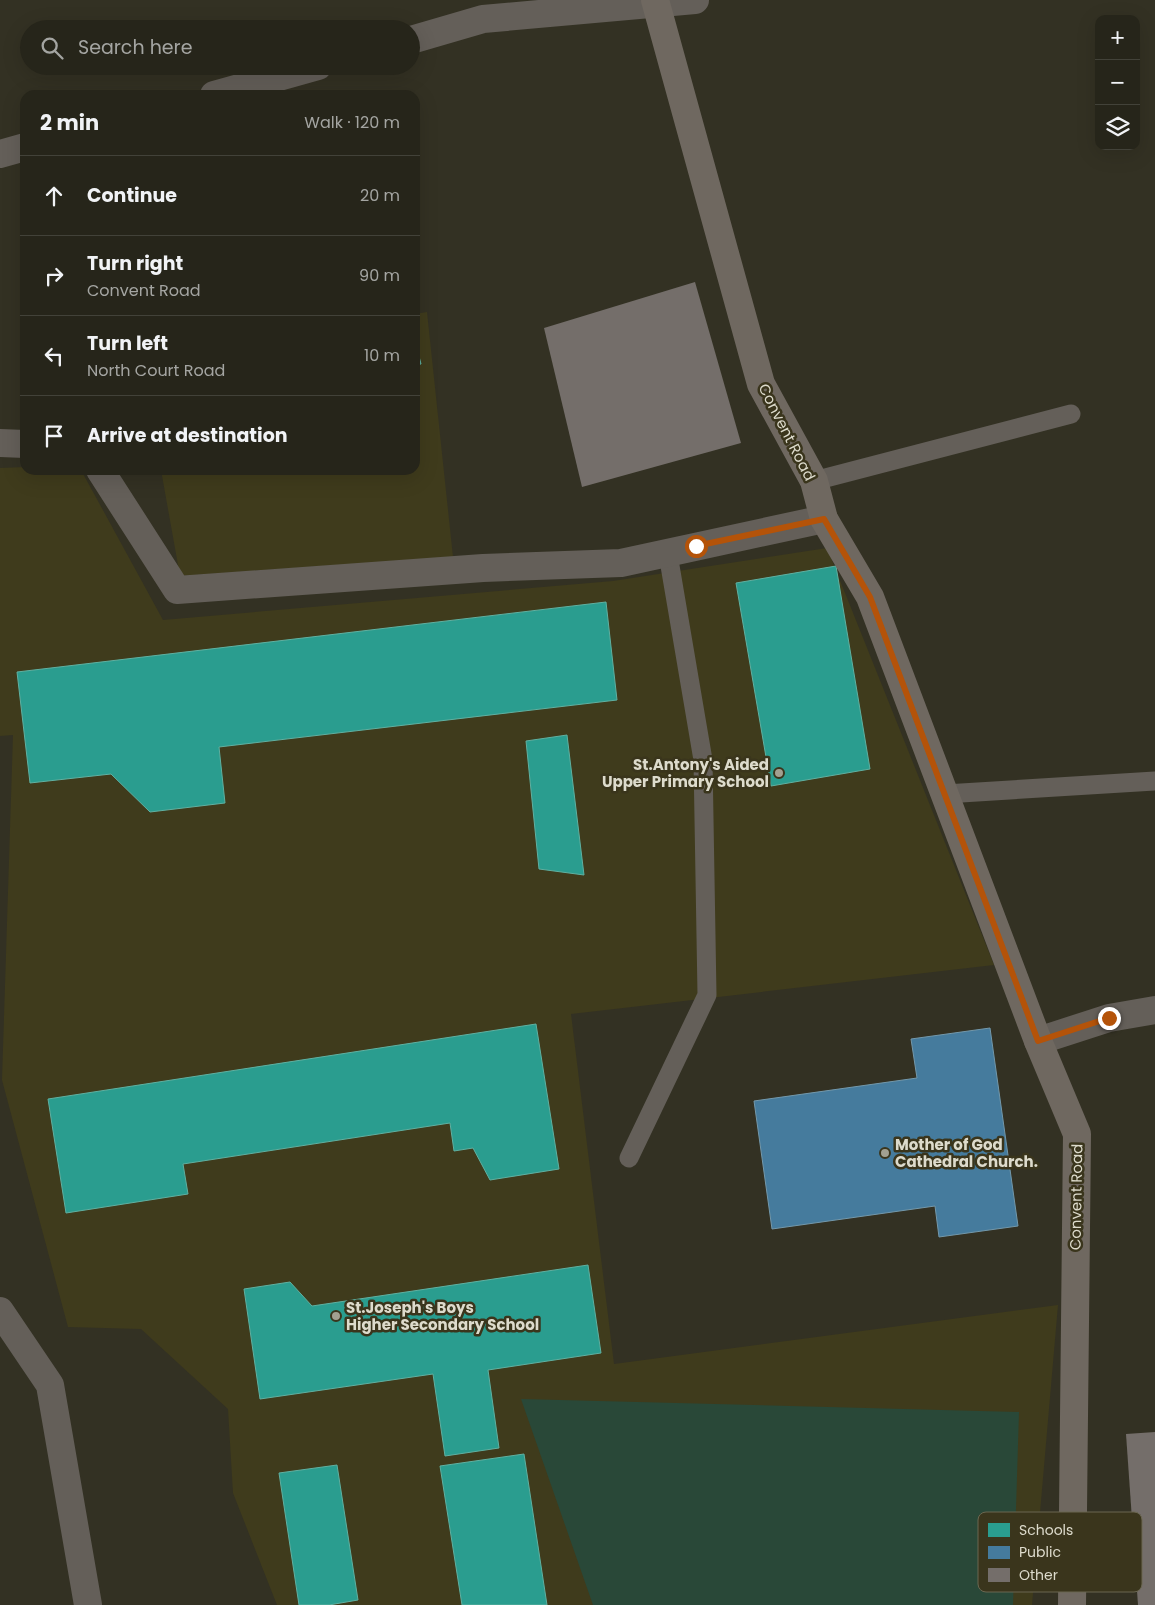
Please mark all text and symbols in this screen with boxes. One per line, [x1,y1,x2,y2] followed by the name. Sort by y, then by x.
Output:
[1095,15,1140,150] map controls
[1095,15,1140,60] button: +
[20,20,420,75] search box
[38,34,66,62] icon: search
[78,34,192,61] text: Search here
[1095,60,1140,105] button: −
[1095,105,1140,150] button: layers
[40,108,99,137] text: 2 min
[304,111,400,134] text: Walk · 120 m
[40,182,68,210] icon: ahead
[87,182,177,209] text: Continue
[360,184,400,207] text: 20 m
[87,250,183,277] text: Turn right
[40,262,68,290] icon: right
[359,264,400,287] text: 90 m
[87,279,201,302] text: Convent Road
[87,330,168,357] text: Turn left
[40,342,68,370] icon: left
[364,344,400,367] text: 10 m
[87,359,225,382] text: North Court Road
[753,380,821,484] street label: Convent Road
[40,422,68,450] icon: arrive
[87,422,288,449] text: Arrive at destination
[685,535,708,558] route start
[602,754,769,792] place label: St.Antony's Aided Upper Primary School
[773,767,785,779] marker: St.Antony's Aided Upper Primary School
[1098,1007,1121,1030] route end
[895,1134,1038,1172] place label: Mother of God Cathedral Church.
[1065,1144,1087,1250] street label: Convent Road
[879,1147,891,1159] marker: Mother of God Cathedral Church.
[346,1297,539,1335] place label: St.Joseph's Boys Higher Secondary School
[330,1310,342,1322] marker: St.Joseph's Boys Higher Secondary School
[978,1512,1142,1592] legend
[1019,1520,1073,1540] text: Schools
[1019,1542,1061,1562] text: Public
[1019,1565,1058,1585] text: Other

